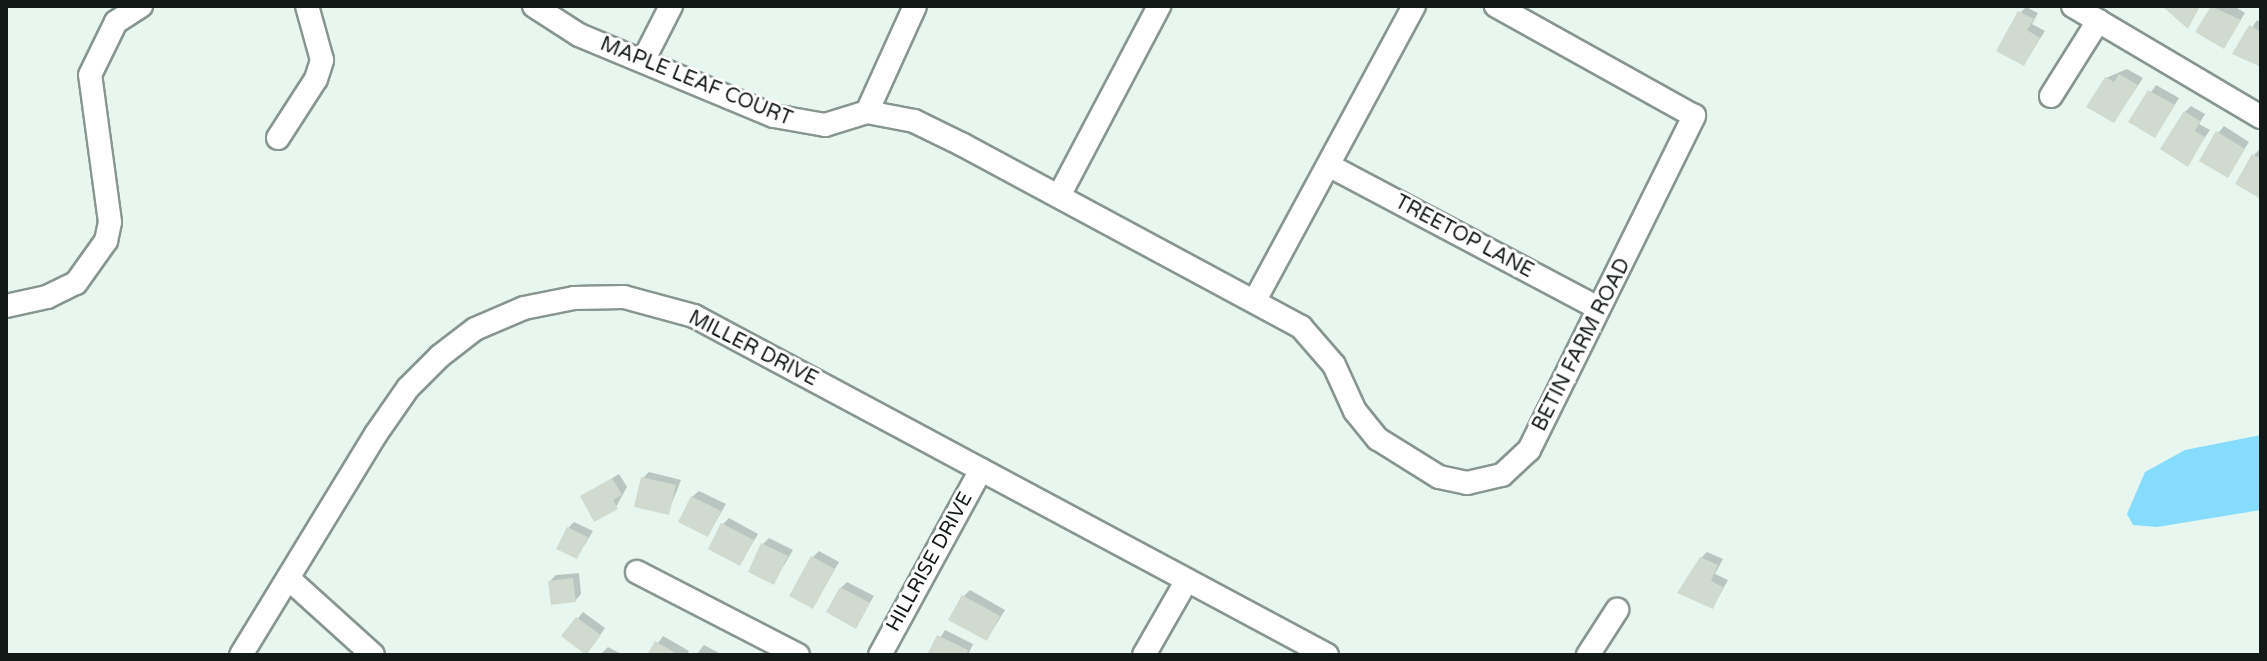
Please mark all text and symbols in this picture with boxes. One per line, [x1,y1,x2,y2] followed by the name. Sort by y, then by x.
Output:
[596,32,796,132] street label: MAPLE LEAF COURT
[1391,190,1537,284] street label: TREETOP LANE
[1528,255,1636,435] street label: BETIN FARM ROAD
[684,306,822,392] street label: MILLER DRIVE
[882,488,978,636] street label: HILLRISE DRIVE

